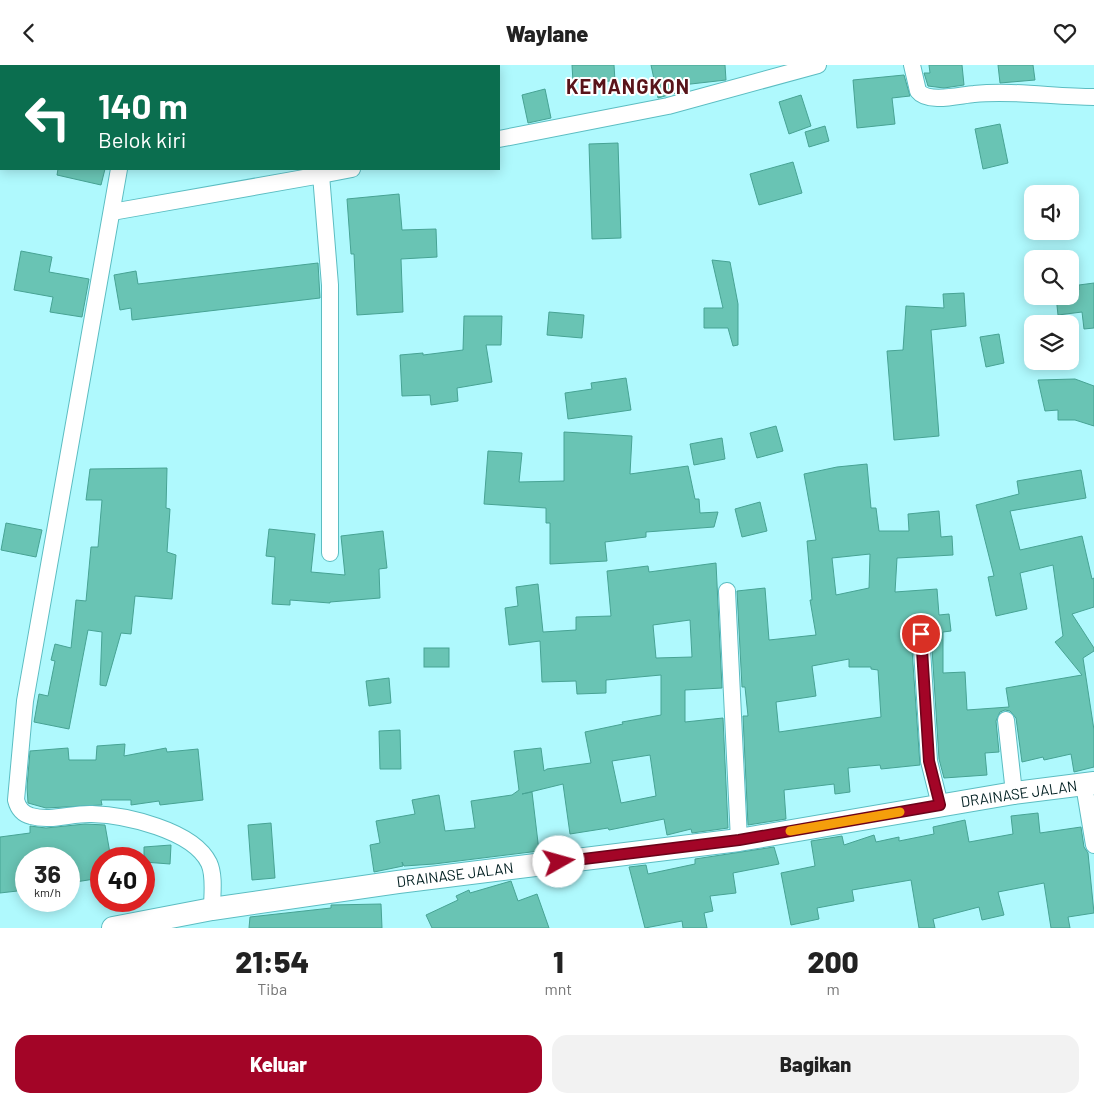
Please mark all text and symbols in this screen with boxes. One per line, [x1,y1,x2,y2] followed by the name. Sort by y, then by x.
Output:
[15,19,43,47] icon: back
[1051,19,1079,47] icon: heart
[506,20,588,46] text: Waylane
[566,74,690,98] district label: KEMANGKON
[98,84,188,126] text: 140 m
[15,85,80,150] icon: left
[98,126,186,152] text: Belok kiri
[1024,185,1079,370] map controls
[1024,185,1079,240] button: sound
[1024,250,1079,305] button: search
[1024,315,1079,370] button: layers
[900,613,942,655] pin
[907,620,935,648] icon: arrive
[959,776,1078,810] street label: DRAINASE JALAN
[532,835,584,887] position arrow
[90,847,155,912] speed limit sign: 40
[34,858,61,888] text: 36
[395,858,514,890] street label: DRAINASE JALAN
[34,885,61,899] text: km/h
[235,943,309,979] text: 21:54
[553,943,564,979] text: 1
[807,943,859,979] text: 200
[257,979,287,998] text: Tiba
[544,979,572,998] text: mnt
[826,979,840,998] text: m
[15,1035,542,1093] button: Keluar
[552,1035,1079,1093] button: Bagikan

